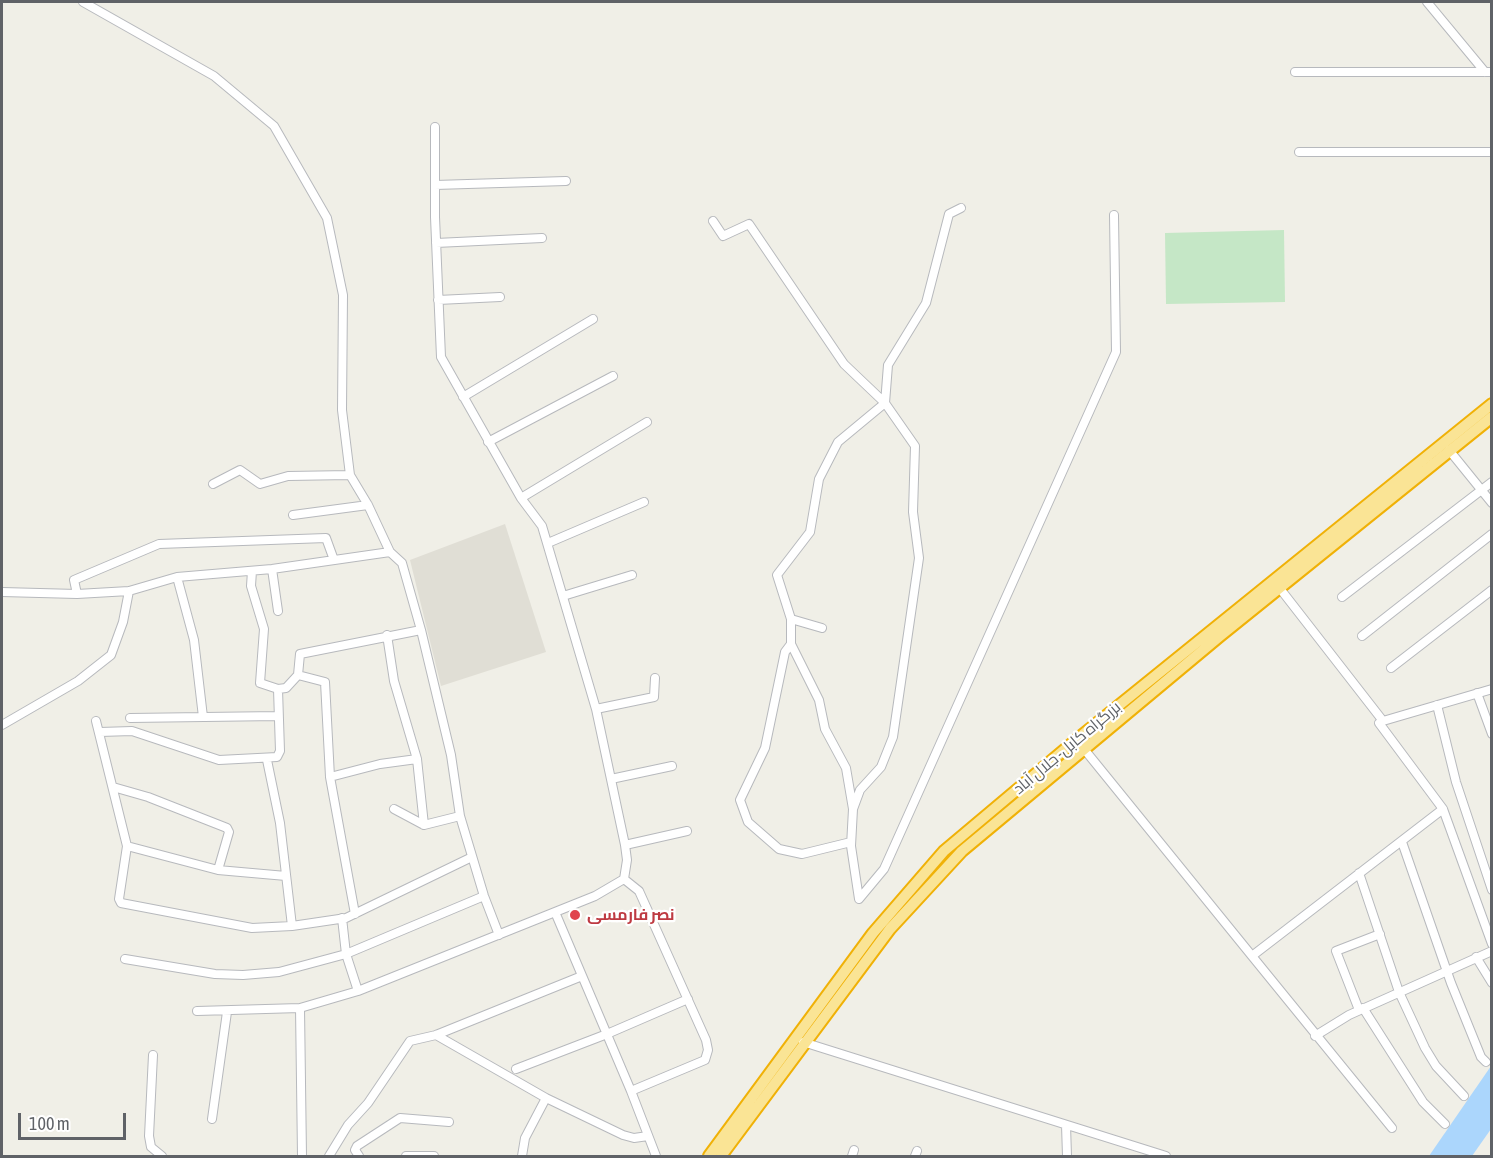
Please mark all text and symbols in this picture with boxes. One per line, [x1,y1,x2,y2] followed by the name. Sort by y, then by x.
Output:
[1009,697,1125,799] street label: بزرگراه کابل- جلال آباد
[587,905,675,925] place label: نصر فارمسی
[568,908,582,922] marker: نصر فارمسی
[21,1101,129,1139] scale bar
[29,1113,70,1134] text: 100 m

